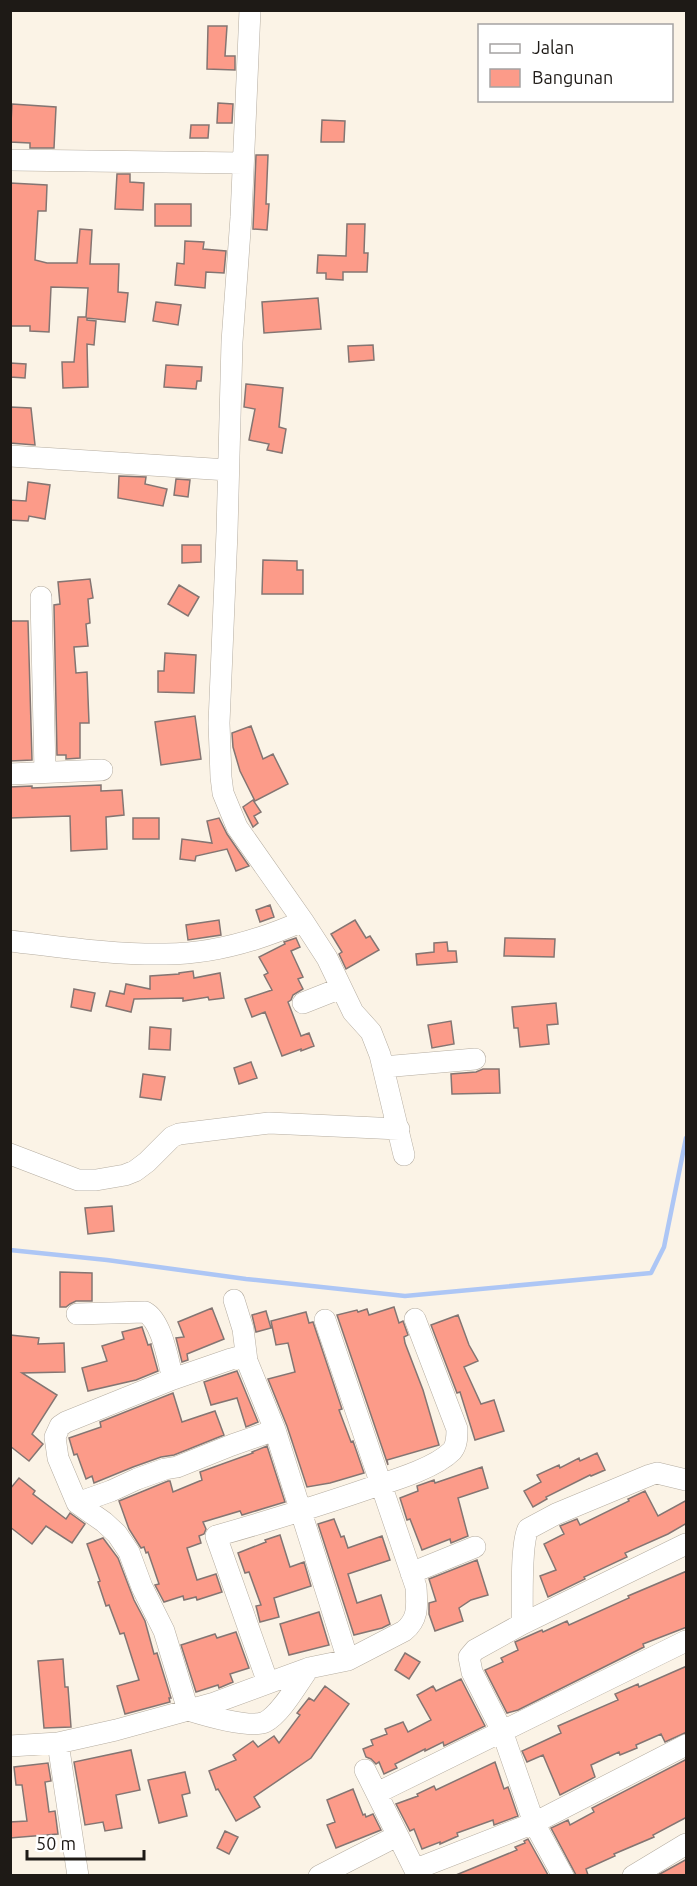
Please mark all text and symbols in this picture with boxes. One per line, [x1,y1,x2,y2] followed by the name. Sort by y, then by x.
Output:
[478,24,673,102] legend
[532,37,574,57] text: Jalan
[532,67,613,87] text: Bangunan
[27,1823,144,1861] scale bar
[36,1833,76,1853] text: 50 m

